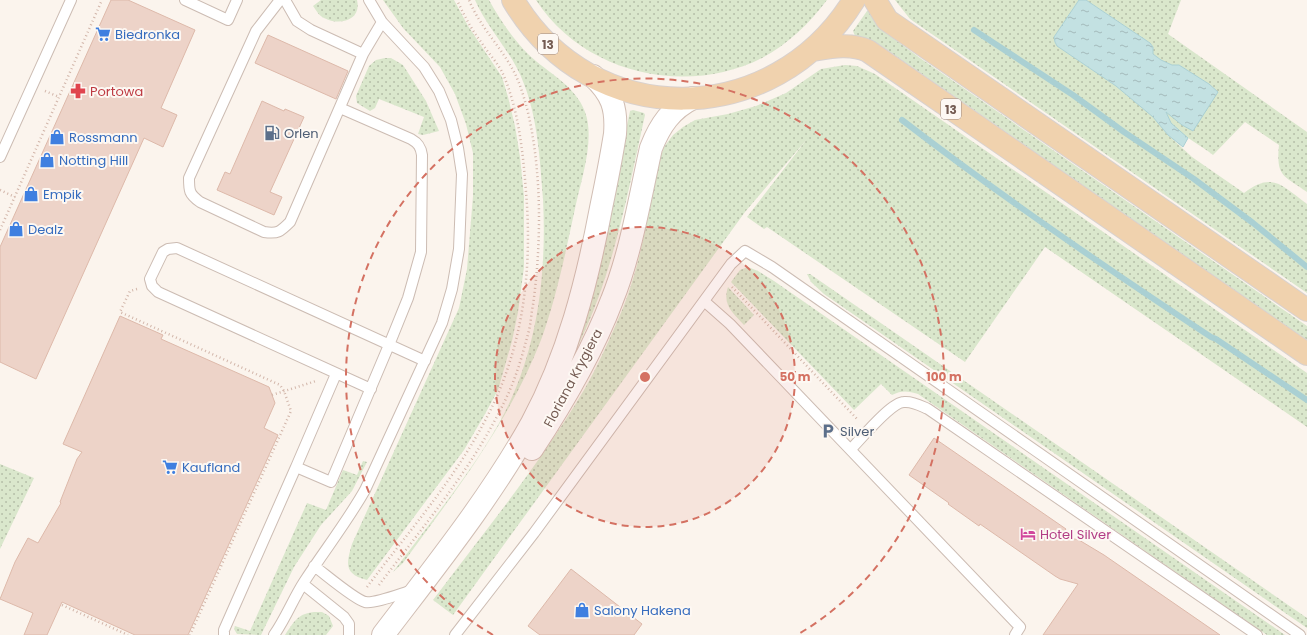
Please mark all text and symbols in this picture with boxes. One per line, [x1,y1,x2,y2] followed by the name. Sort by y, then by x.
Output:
[94,25,112,43] supermarket icon: Biedronka
[115,25,180,44] place label: Biedronka
[538,34,558,54] road number: 13
[69,82,87,100] pharmacy icon: Portowa
[90,82,143,101] place label: Portowa
[941,99,961,119] road number: 13
[263,124,281,142] fuel station icon: Orlen
[284,124,319,143] place label: Orlen
[48,128,66,146] shop icon: Rossmann
[69,128,138,147] place label: Rossmann
[38,151,56,169] shop icon: Notting Hill
[59,151,128,170] place label: Notting Hill
[22,185,40,203] shop icon: Empik
[43,185,82,204] place label: Empik
[7,220,25,238] shop icon: Dealz
[28,220,63,239] place label: Dealz
[539,325,607,431] street label: Floriana Krygiera
[780,368,811,385] text: 50 m
[926,368,962,385] text: 100 m
[638,370,652,384] centre of rings
[819,422,837,440] parking icon: Silver
[840,422,874,441] place label: Silver
[161,458,179,476] supermarket icon: Kaufland
[182,458,240,477] place label: Kaufland
[1019,525,1037,543] hotel icon: Hotel Silver
[1040,525,1111,544] place label: Hotel Silver
[573,601,591,619] shop icon: Salony Hakena
[594,601,691,620] place label: Salony Hakena

